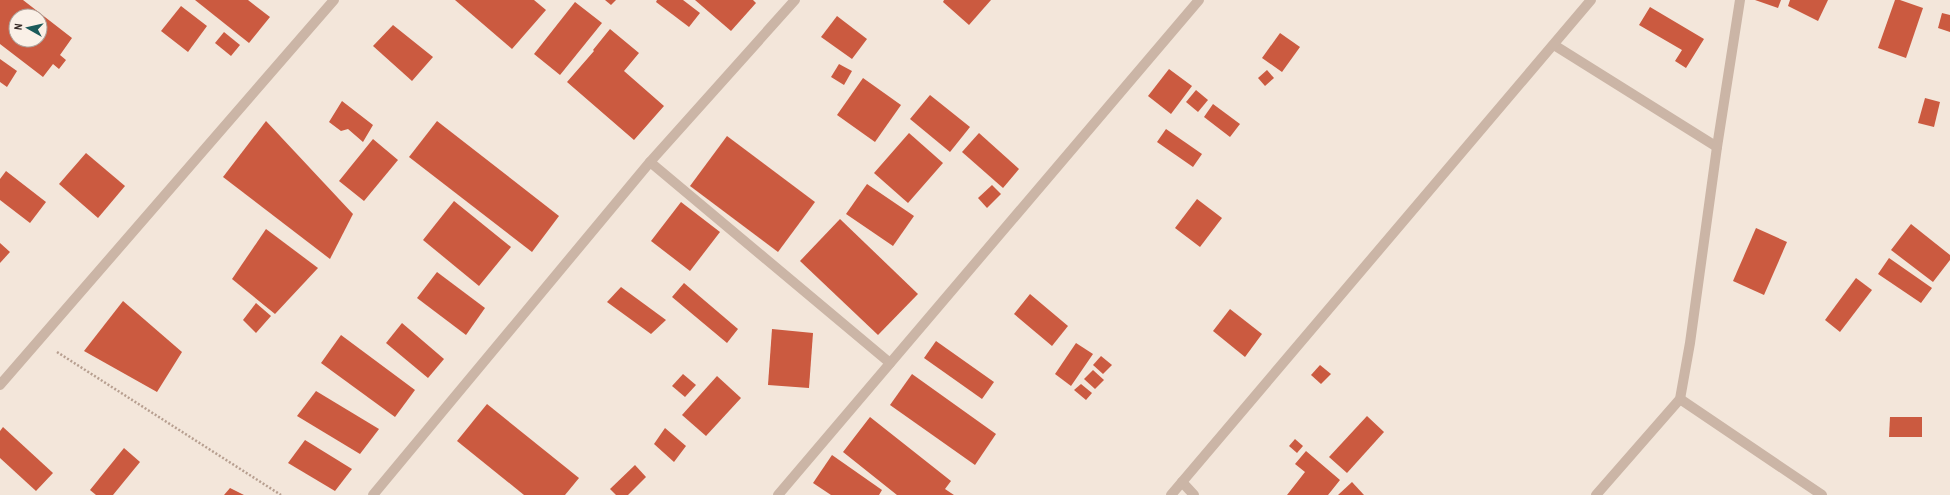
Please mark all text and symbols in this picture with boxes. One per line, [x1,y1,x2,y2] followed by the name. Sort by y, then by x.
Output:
[8,8,48,48] north arrow
[11,22,25,31] text: N

